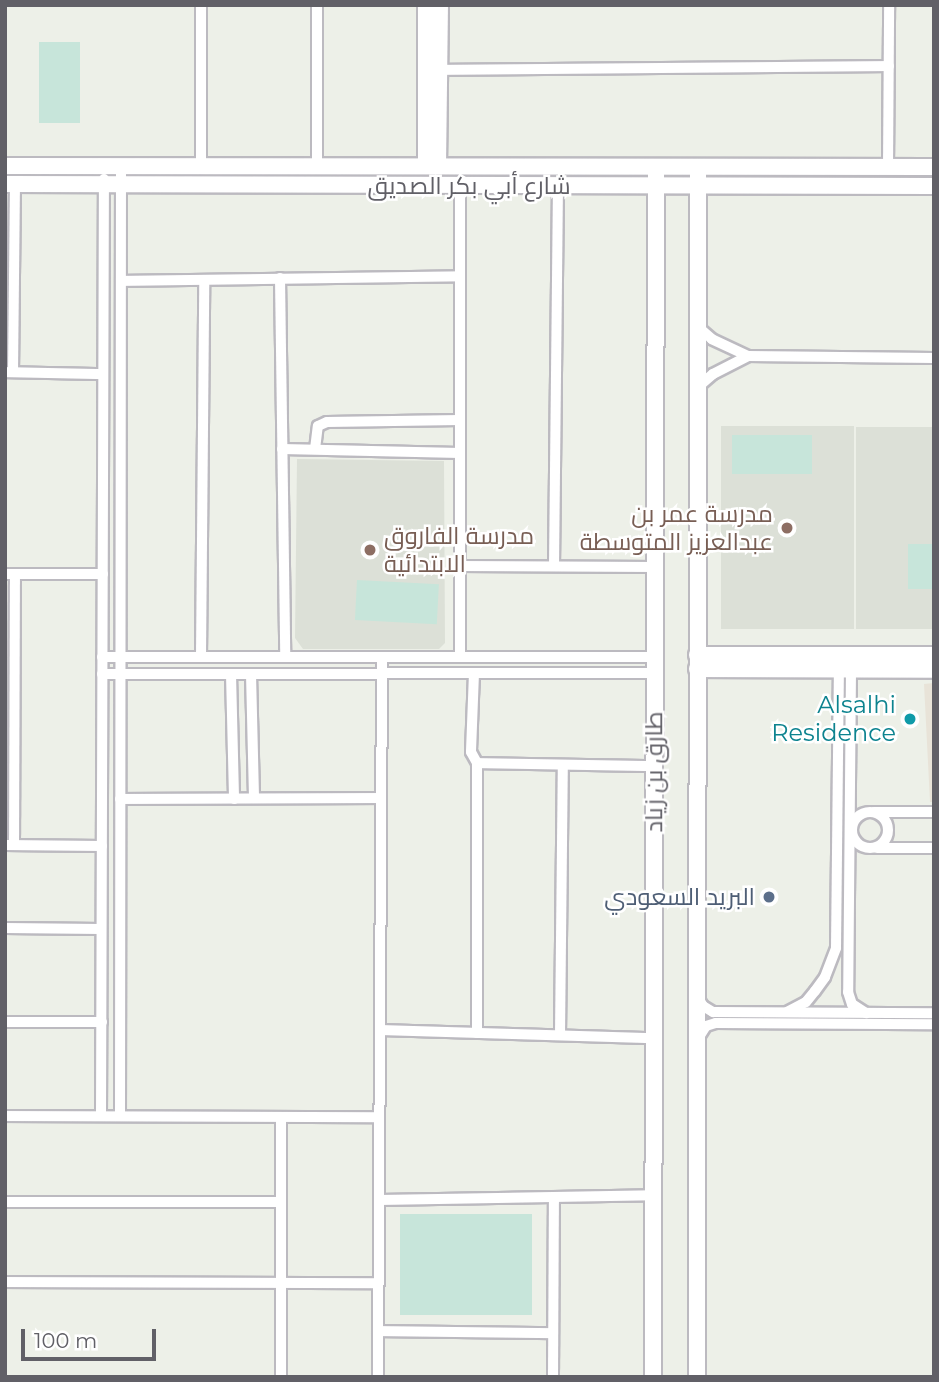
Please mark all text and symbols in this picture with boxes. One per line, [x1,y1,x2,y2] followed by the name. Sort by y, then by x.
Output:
[367,172,571,200] street label: شارع أبي بكر الصديق
[580,500,773,556] place label: مدرسة عمر بن عبدالعزيز المتوسطة
[779,520,795,536] marker: مدرسة عمر بن عبدالعزيز المتوسطة
[384,522,534,578] place label: مدرسة الفاروق الابتدائية
[362,542,378,558] marker: مدرسة الفاروق الابتدائية
[771,691,896,747] place label: Alsalhi Residence
[640,711,668,833] street label: طارق بن زياد
[902,711,918,727] marker: Alsalhi Residence
[604,883,755,911] place label: البريد السعودي
[761,889,777,905] marker: البريد السعودي
[24,1316,159,1360] scale bar
[34,1328,97,1353] text: 100 m

